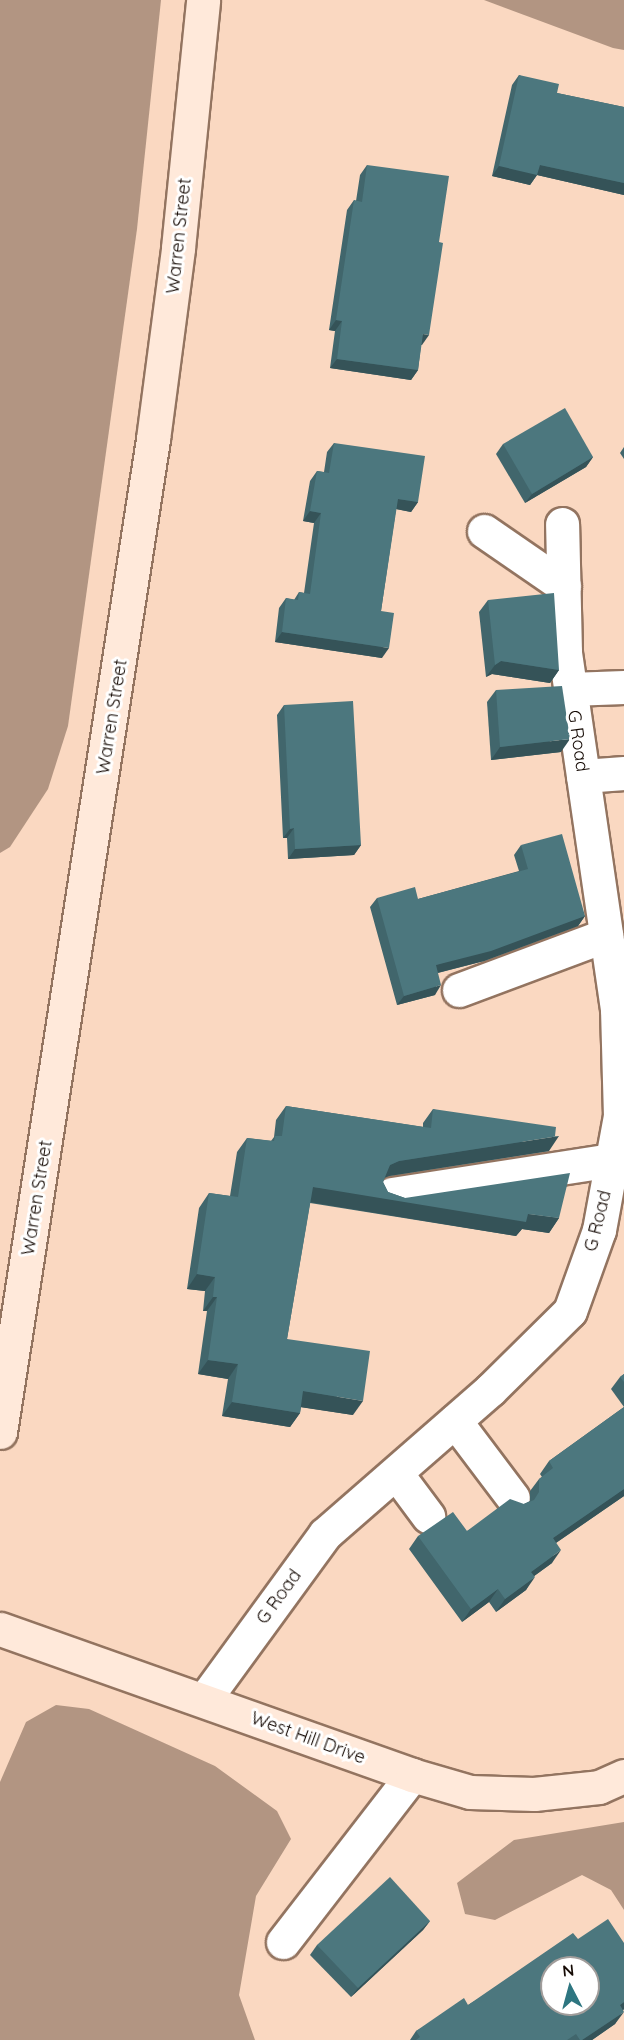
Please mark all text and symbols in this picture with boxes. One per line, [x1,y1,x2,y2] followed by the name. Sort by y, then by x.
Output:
[162,177,196,295] street label: Warren Street
[92,658,132,776] street label: Warren Street
[563,709,593,773] street label: G Road
[17,1139,57,1257] street label: Warren Street
[580,1188,616,1254] street label: G Road
[252,1566,306,1628] street label: G Road
[248,1707,368,1769] street label: West Hill Drive
[540,1956,600,2016] north arrow
[561,1960,575,1981] text: N

